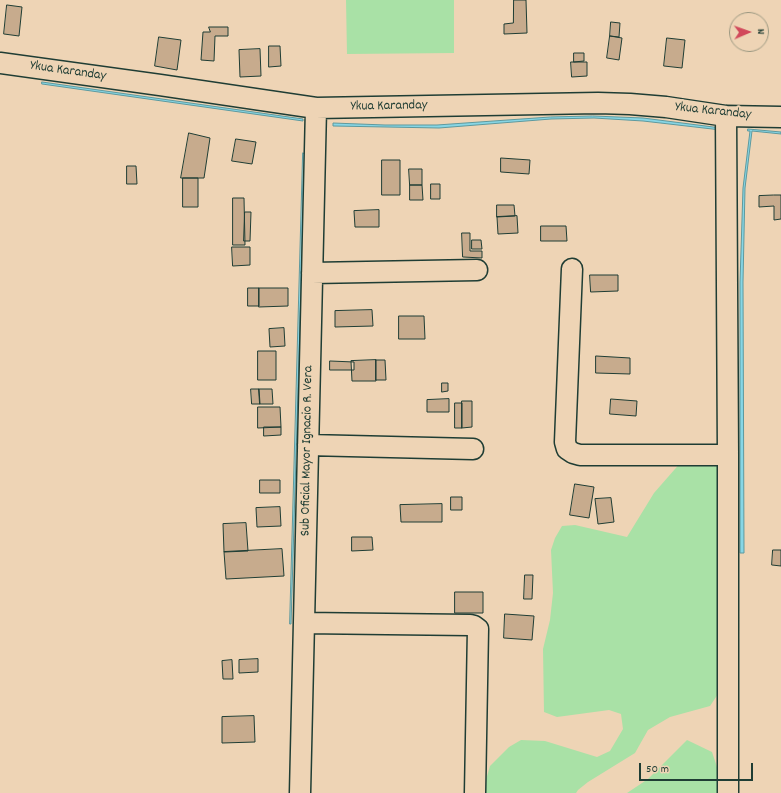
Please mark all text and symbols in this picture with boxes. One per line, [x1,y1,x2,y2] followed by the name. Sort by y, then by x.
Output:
[729,12,769,52] north arrow
[752,29,768,35] text: N
[29,58,107,86] street label: Ykua Karanday
[350,98,428,116] street label: Ykua Karanday
[674,100,752,124] street label: Ykua Karanday
[298,366,318,536] street label: Sub Oficial Mayor Ignacio R. Vera
[641,755,755,781] scale bar
[646,761,669,778] text: 50 m

